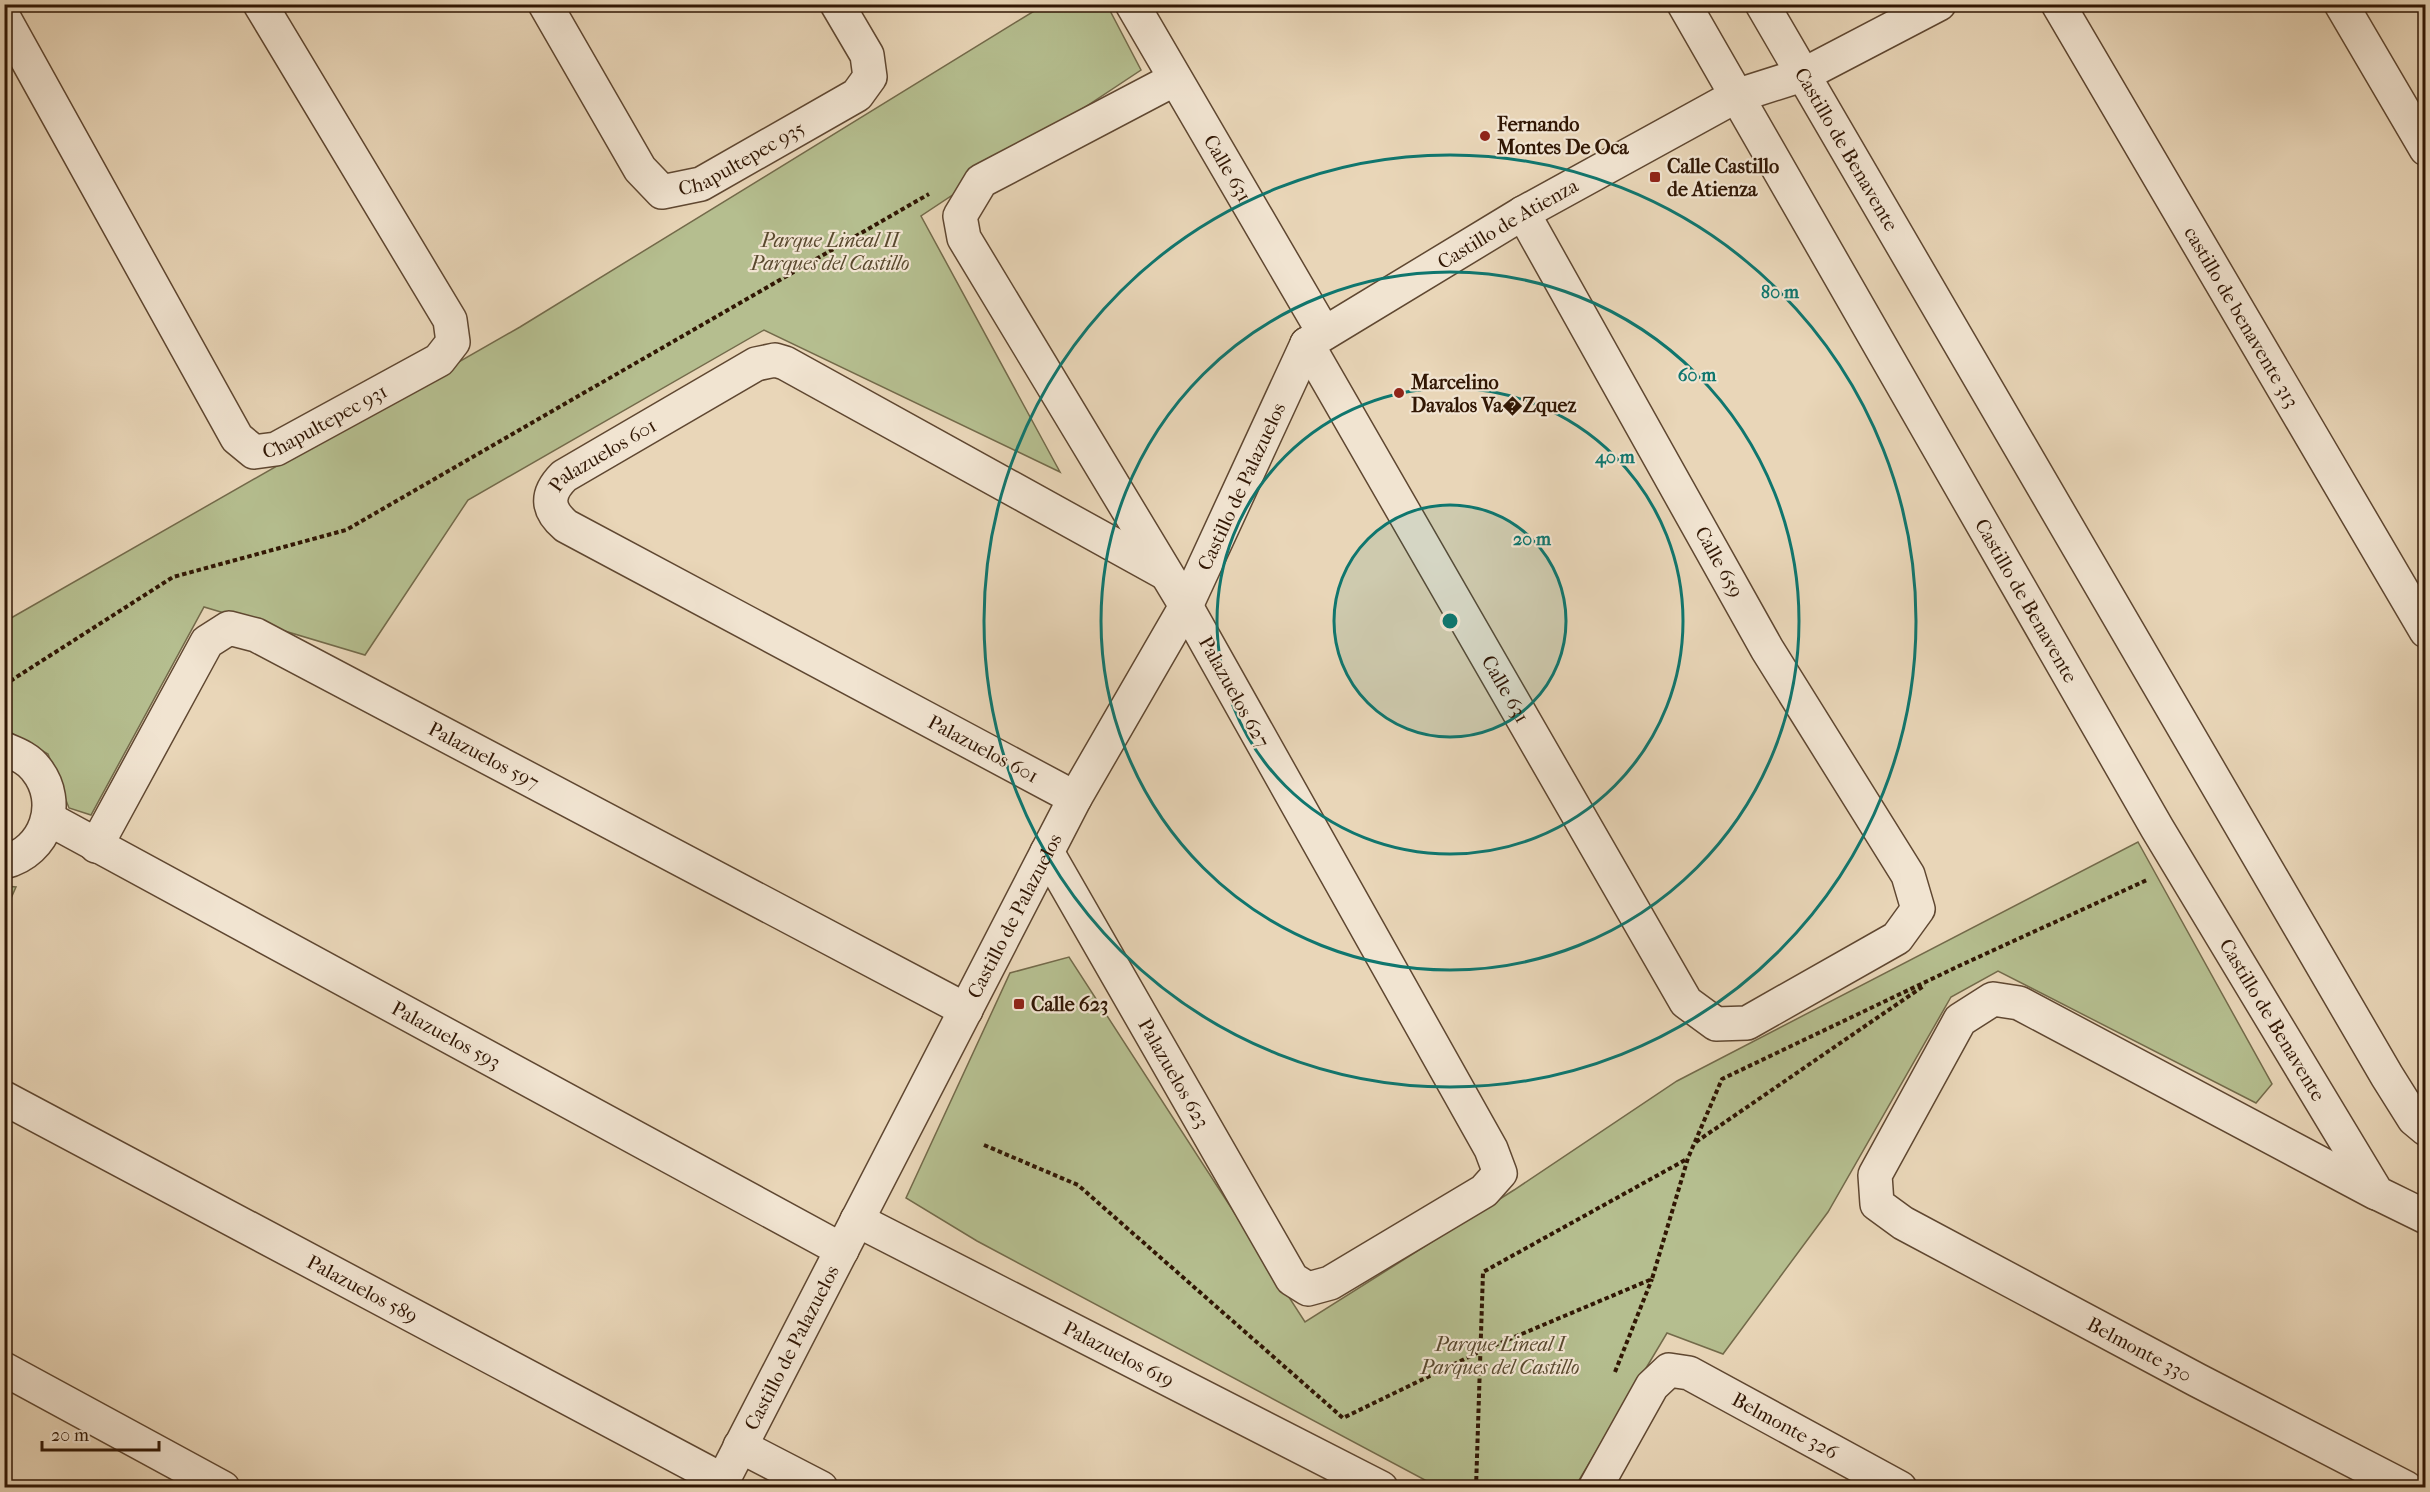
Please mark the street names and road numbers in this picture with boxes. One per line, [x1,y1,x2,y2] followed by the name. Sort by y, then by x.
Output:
[1790,63,1903,235] street label: Castillo de Benavente
[676,116,808,200] street label: Chapultepec 935
[1199,130,1256,206] street label: Calle 631
[1433,173,1583,274] street label: Castillo de Atienza
[2180,222,2304,412] street label: castillo de benavente 313
[261,379,391,462] street label: Chapultepec 931
[1193,399,1290,574] street label: Castillo de Palazuelos
[544,413,660,496] street label: Palazuelos 601
[1970,515,2083,687] street label: Castillo de Benavente
[1690,522,1748,602] street label: Calle 659
[1194,632,1274,752] street label: Palazuelos 627
[1477,651,1534,727] street label: Calle 631
[924,710,1042,788] street label: Palazuelos 601
[425,717,544,794] street label: Palazuelos 597
[962,829,1066,1002] street label: Castillo de Palazuelos
[2215,935,2330,1105] street label: Castillo de Benavente
[388,996,505,1074] street label: Palazuelos 593
[1133,1014,1214,1132] street label: Palazuelos 623
[303,1250,422,1328] street label: Palazuelos 589
[739,1261,843,1434] street label: Castillo de Palazuelos
[2083,1312,2196,1387] street label: Belmonte 330
[1059,1316,1178,1392] street label: Palazuelos 619
[1728,1387,1842,1464] street label: Belmonte 326

